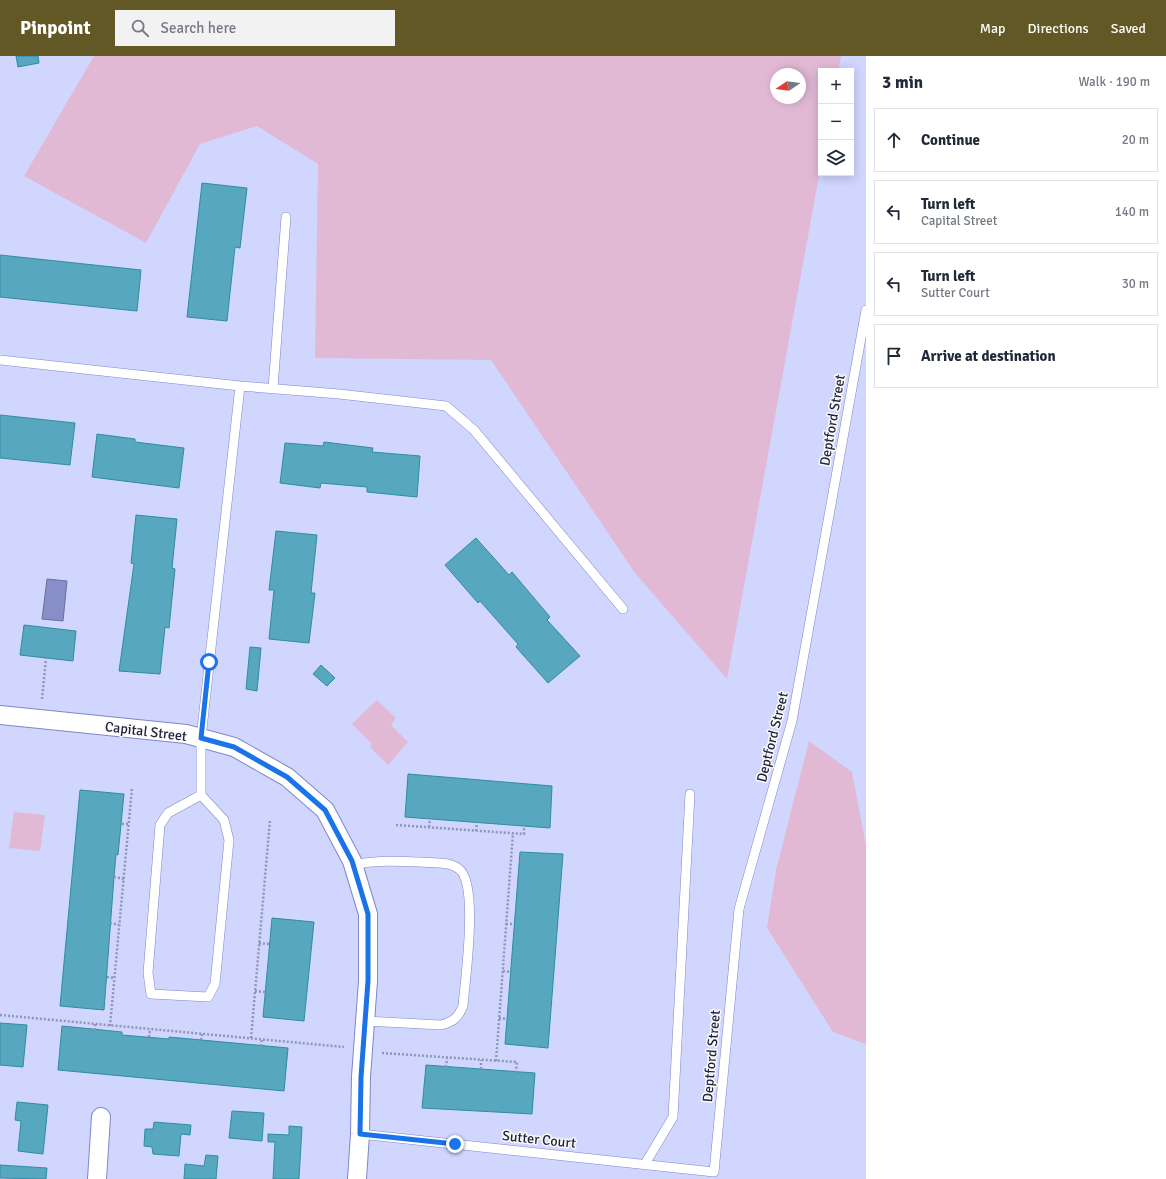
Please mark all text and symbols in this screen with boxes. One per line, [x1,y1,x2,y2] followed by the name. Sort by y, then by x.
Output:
[115,10,395,46] search box
[20,16,91,40] text: Pinpoint
[129,17,151,39] icon: search
[161,19,236,37] text: Search here
[980,20,1006,37] text: Map
[1028,20,1089,37] text: Directions
[1111,20,1146,37] text: Saved
[770,68,806,104] north arrow
[818,68,854,176] map controls
[818,68,854,104] button: +
[882,72,923,93] text: 3 min
[1079,74,1150,90] text: Walk · 190 m
[818,104,854,140] button: −
[883,129,905,151] icon: ahead
[921,131,980,149] text: Continue
[1122,132,1149,148] text: 20 m
[818,140,854,176] button: layers
[921,195,975,213] text: Turn left
[883,201,905,223] icon: left
[1115,204,1149,220] text: 140 m
[921,213,997,229] text: Capital Street
[921,267,975,285] text: Turn left
[883,273,905,295] icon: left
[1122,276,1149,292] text: 30 m
[921,285,990,301] text: Sutter Court
[883,345,905,367] icon: arrive
[921,347,1056,365] text: Arrive at destination
[816,373,849,467] street label: Deptford Street
[200,653,218,671] route start
[753,690,792,784] street label: Deptford Street
[104,718,188,745] street label: Capital Street
[699,1009,724,1103] street label: Deptford Street
[501,1127,577,1152] street label: Sutter Court
[446,1135,464,1153] route end

